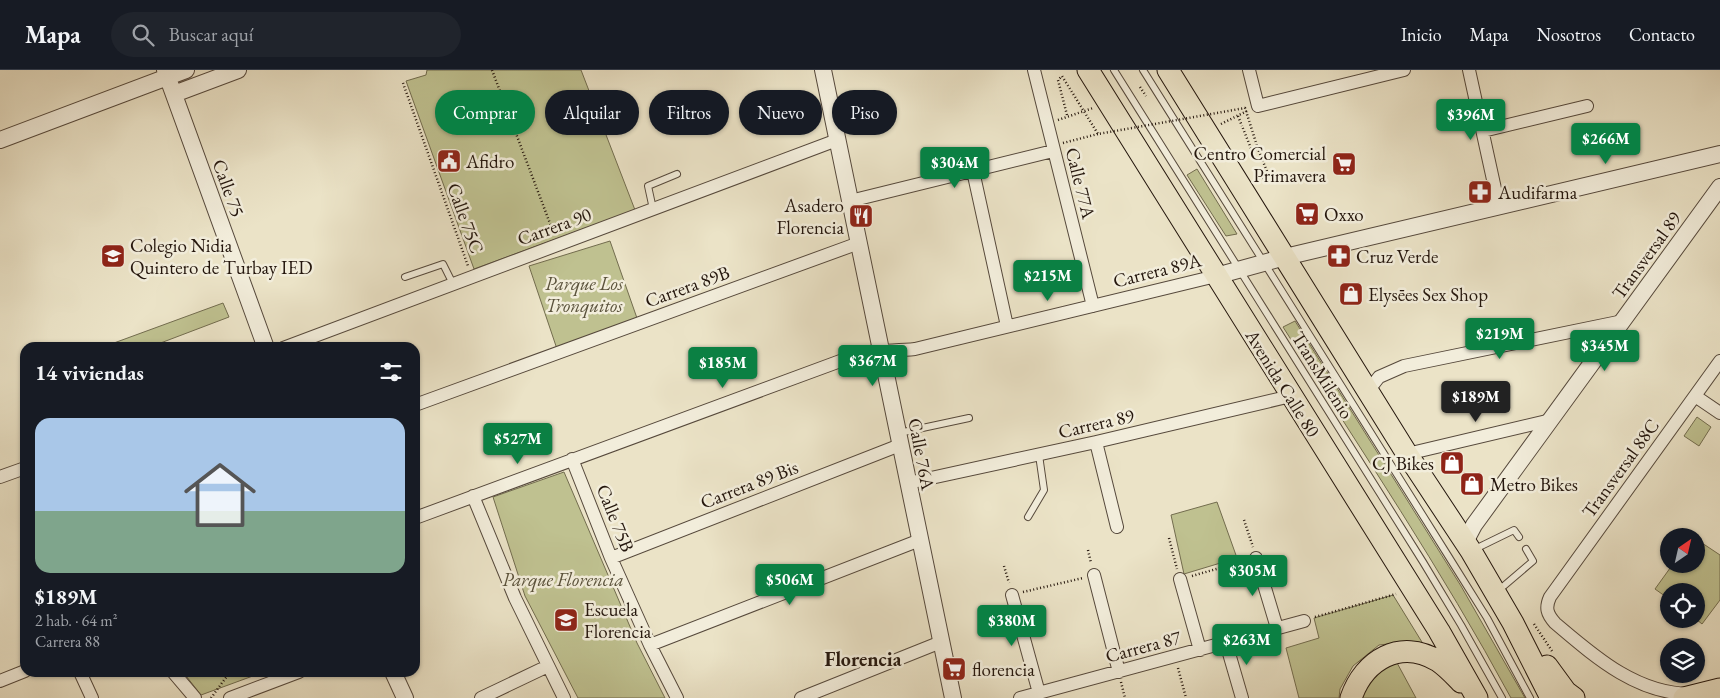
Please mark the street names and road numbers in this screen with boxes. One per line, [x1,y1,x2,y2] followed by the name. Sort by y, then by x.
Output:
[1060,145,1102,222] street label: Calle 77A
[207,156,250,220] street label: Calle 75
[441,180,490,257] street label: Calle 75C
[514,202,595,251] street label: Carrera 90
[1606,206,1687,304] street label: Transversal 89
[1110,247,1205,294] street label: Carrera 89A
[641,260,733,313] street label: Carrera 89B
[1239,324,1326,442] street label: Avenida Calle 80
[1286,327,1359,424] street label: TransMilenio
[1056,403,1137,444] street label: Carrera 89
[1576,414,1665,523] street label: Transversal 88C
[902,416,941,493] street label: Calle 76A
[697,454,802,515] street label: Carrera 89 Bis
[591,481,640,556] street label: Calle 75B
[1103,624,1184,669] street label: Carrera 87

